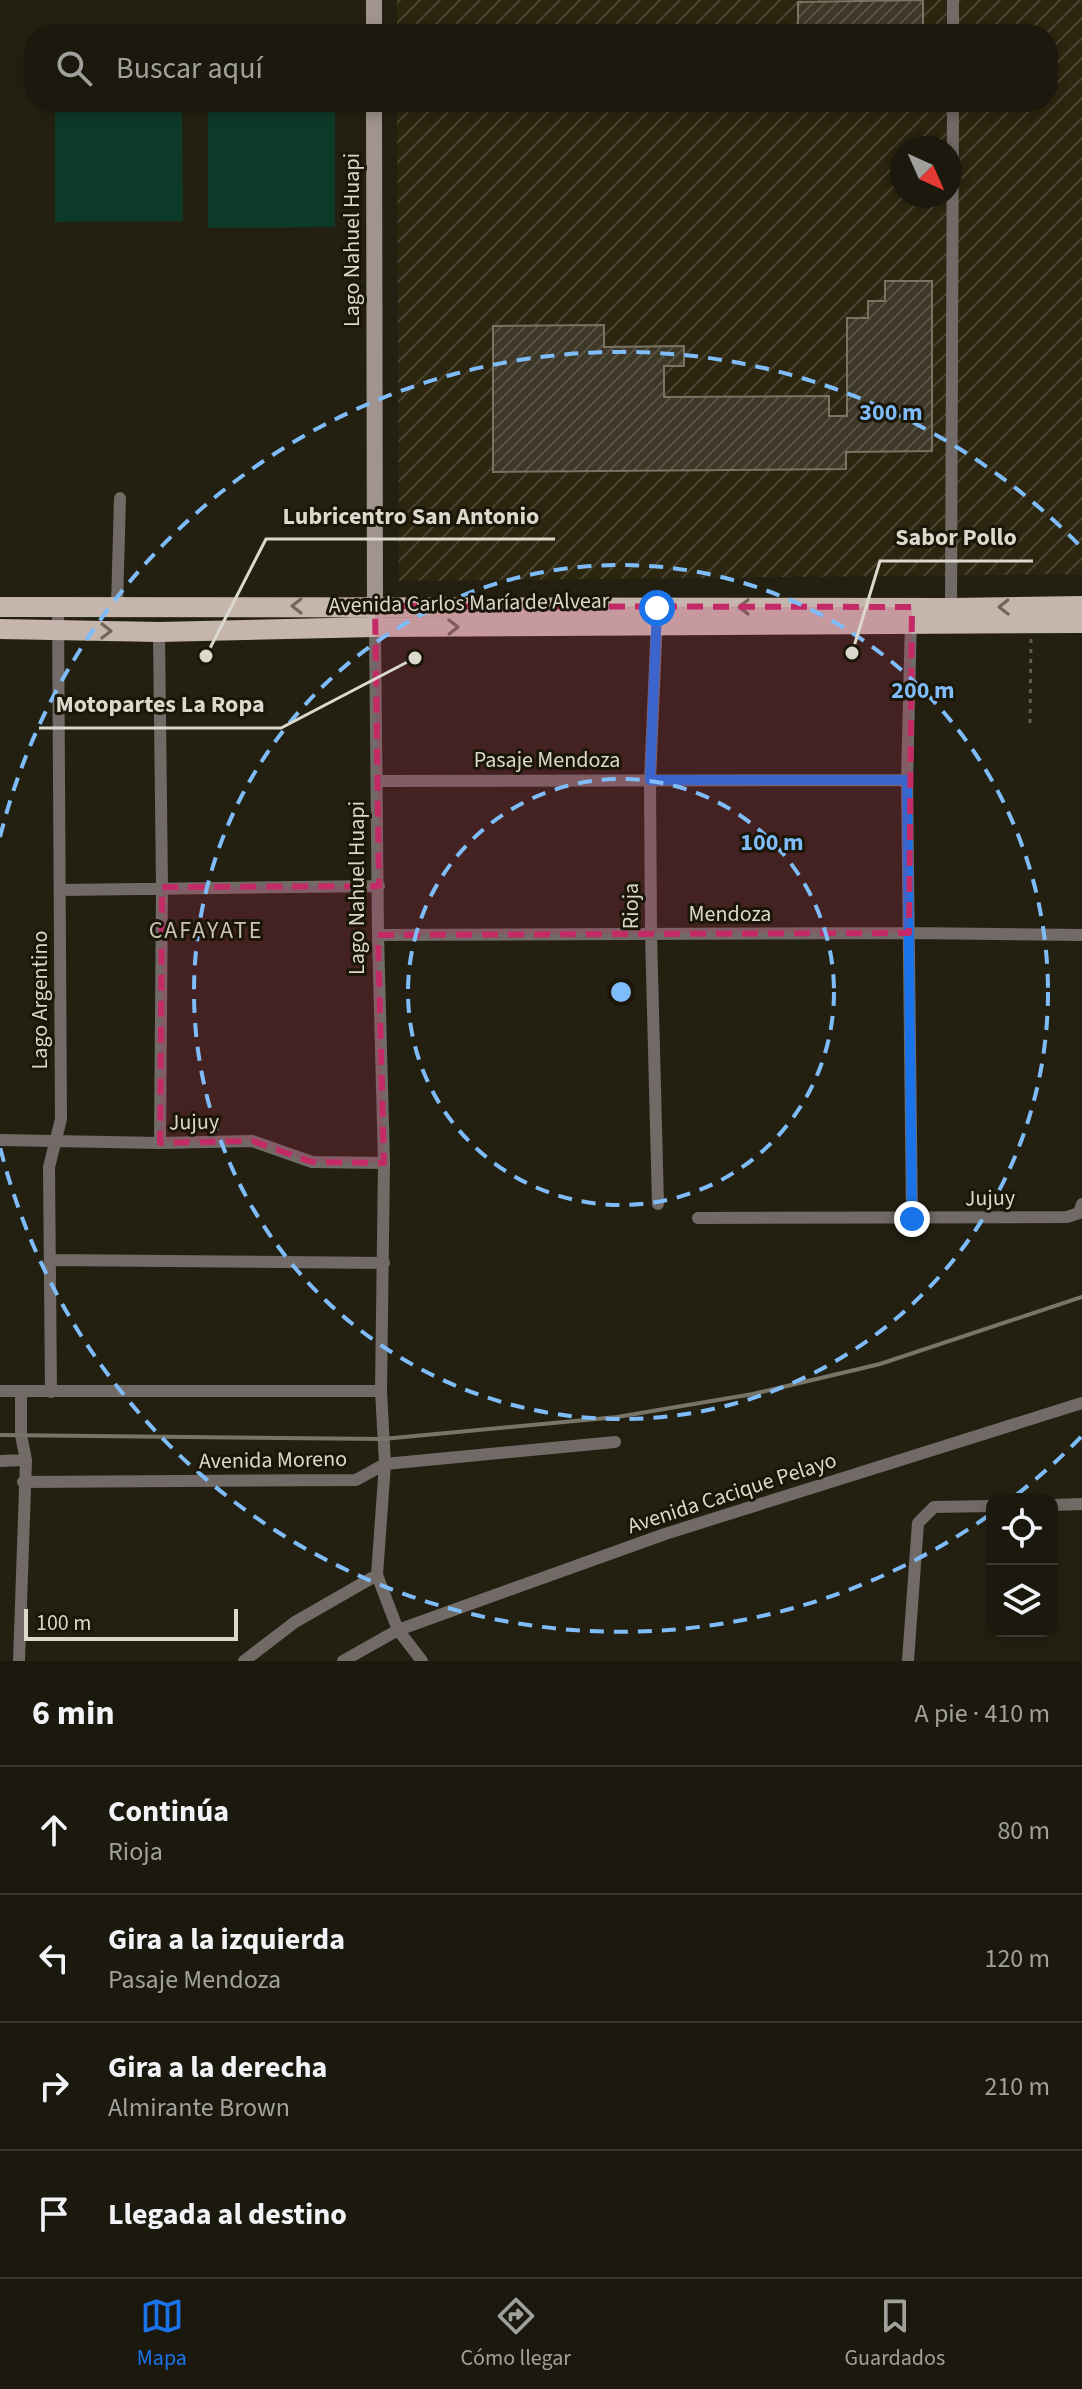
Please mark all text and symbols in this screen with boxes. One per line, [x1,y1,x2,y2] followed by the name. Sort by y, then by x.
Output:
[24,24,1058,112] search box
[52,46,96,90] icon: search
[116,47,263,90] text: Buscar aquí
[890,136,962,208] north arrow
[336,153,368,327] street label: Lago Nahuel Huapi
[859,395,923,430] text: 300 m
[266,491,555,539] callout: Lubricentro San Antonio
[283,499,539,534] text: Lubricentro San Antonio
[880,513,1033,561] callout: Sabor Pollo
[895,520,1017,555] text: Sabor Pollo
[328,585,610,621] street label: Avenida Carlos María de Alvear
[639,590,675,626] route start
[290,597,303,615] one-way arrow
[997,598,1010,616] one-way arrow
[737,599,750,616] one-way arrow
[447,618,460,636] one-way arrow
[100,622,113,639] one-way arrow
[891,673,955,708] text: 200 m
[39,680,281,728] callout: Motopartes La Ropa
[55,687,265,722] text: Motopartes La Ropa
[474,744,620,776] street label: Pasaje Mendoza
[341,801,373,975] street label: Lago Nahuel Huapi
[740,825,804,860] text: 100 m
[615,883,647,929] street label: Rioja
[689,898,771,930] street label: Mendoza
[149,913,263,948] district label: CAFAYATE
[24,931,56,1069] street label: Lago Argentino
[607,978,635,1006] centre of rings
[169,1106,220,1138] street label: Jujuy
[965,1182,1016,1214] street label: Jujuy
[894,1201,930,1237] route end
[199,1443,347,1477] street label: Avenida Moreno
[623,1444,841,1542] street label: Avenida Cacique Pelayo
[986,1493,1058,1637] map controls
[986,1493,1058,1565] button: locate
[986,1565,1058,1637] button: layers
[24,1605,238,1641] scale bar
[36,1607,91,1639] text: 100 m
[32,1689,115,1738] text: 6 min
[915,1695,1050,1732] text: A pie · 410 m
[108,1790,229,1833] text: Continúa
[32,1808,76,1852] icon: ahead
[997,1812,1050,1849] text: 80 m
[108,1833,163,1870] text: Rioja
[108,1918,345,1961] text: Gira a la izquierda
[32,1936,76,1980] icon: left
[984,1940,1050,1977] text: 120 m
[108,1961,281,1998] text: Pasaje Mendoza
[108,2046,327,2089] text: Gira a la derecha
[32,2064,76,2108] icon: right
[984,2068,1050,2105] text: 210 m
[108,2089,290,2126] text: Almirante Brown
[32,2192,76,2236] icon: arrive
[108,2193,347,2236] text: Llegada al destino
[137,2294,187,2374] tab: Mapa
[460,2294,571,2374] tab: Cómo llegar
[845,2294,945,2374] tab: Guardados

